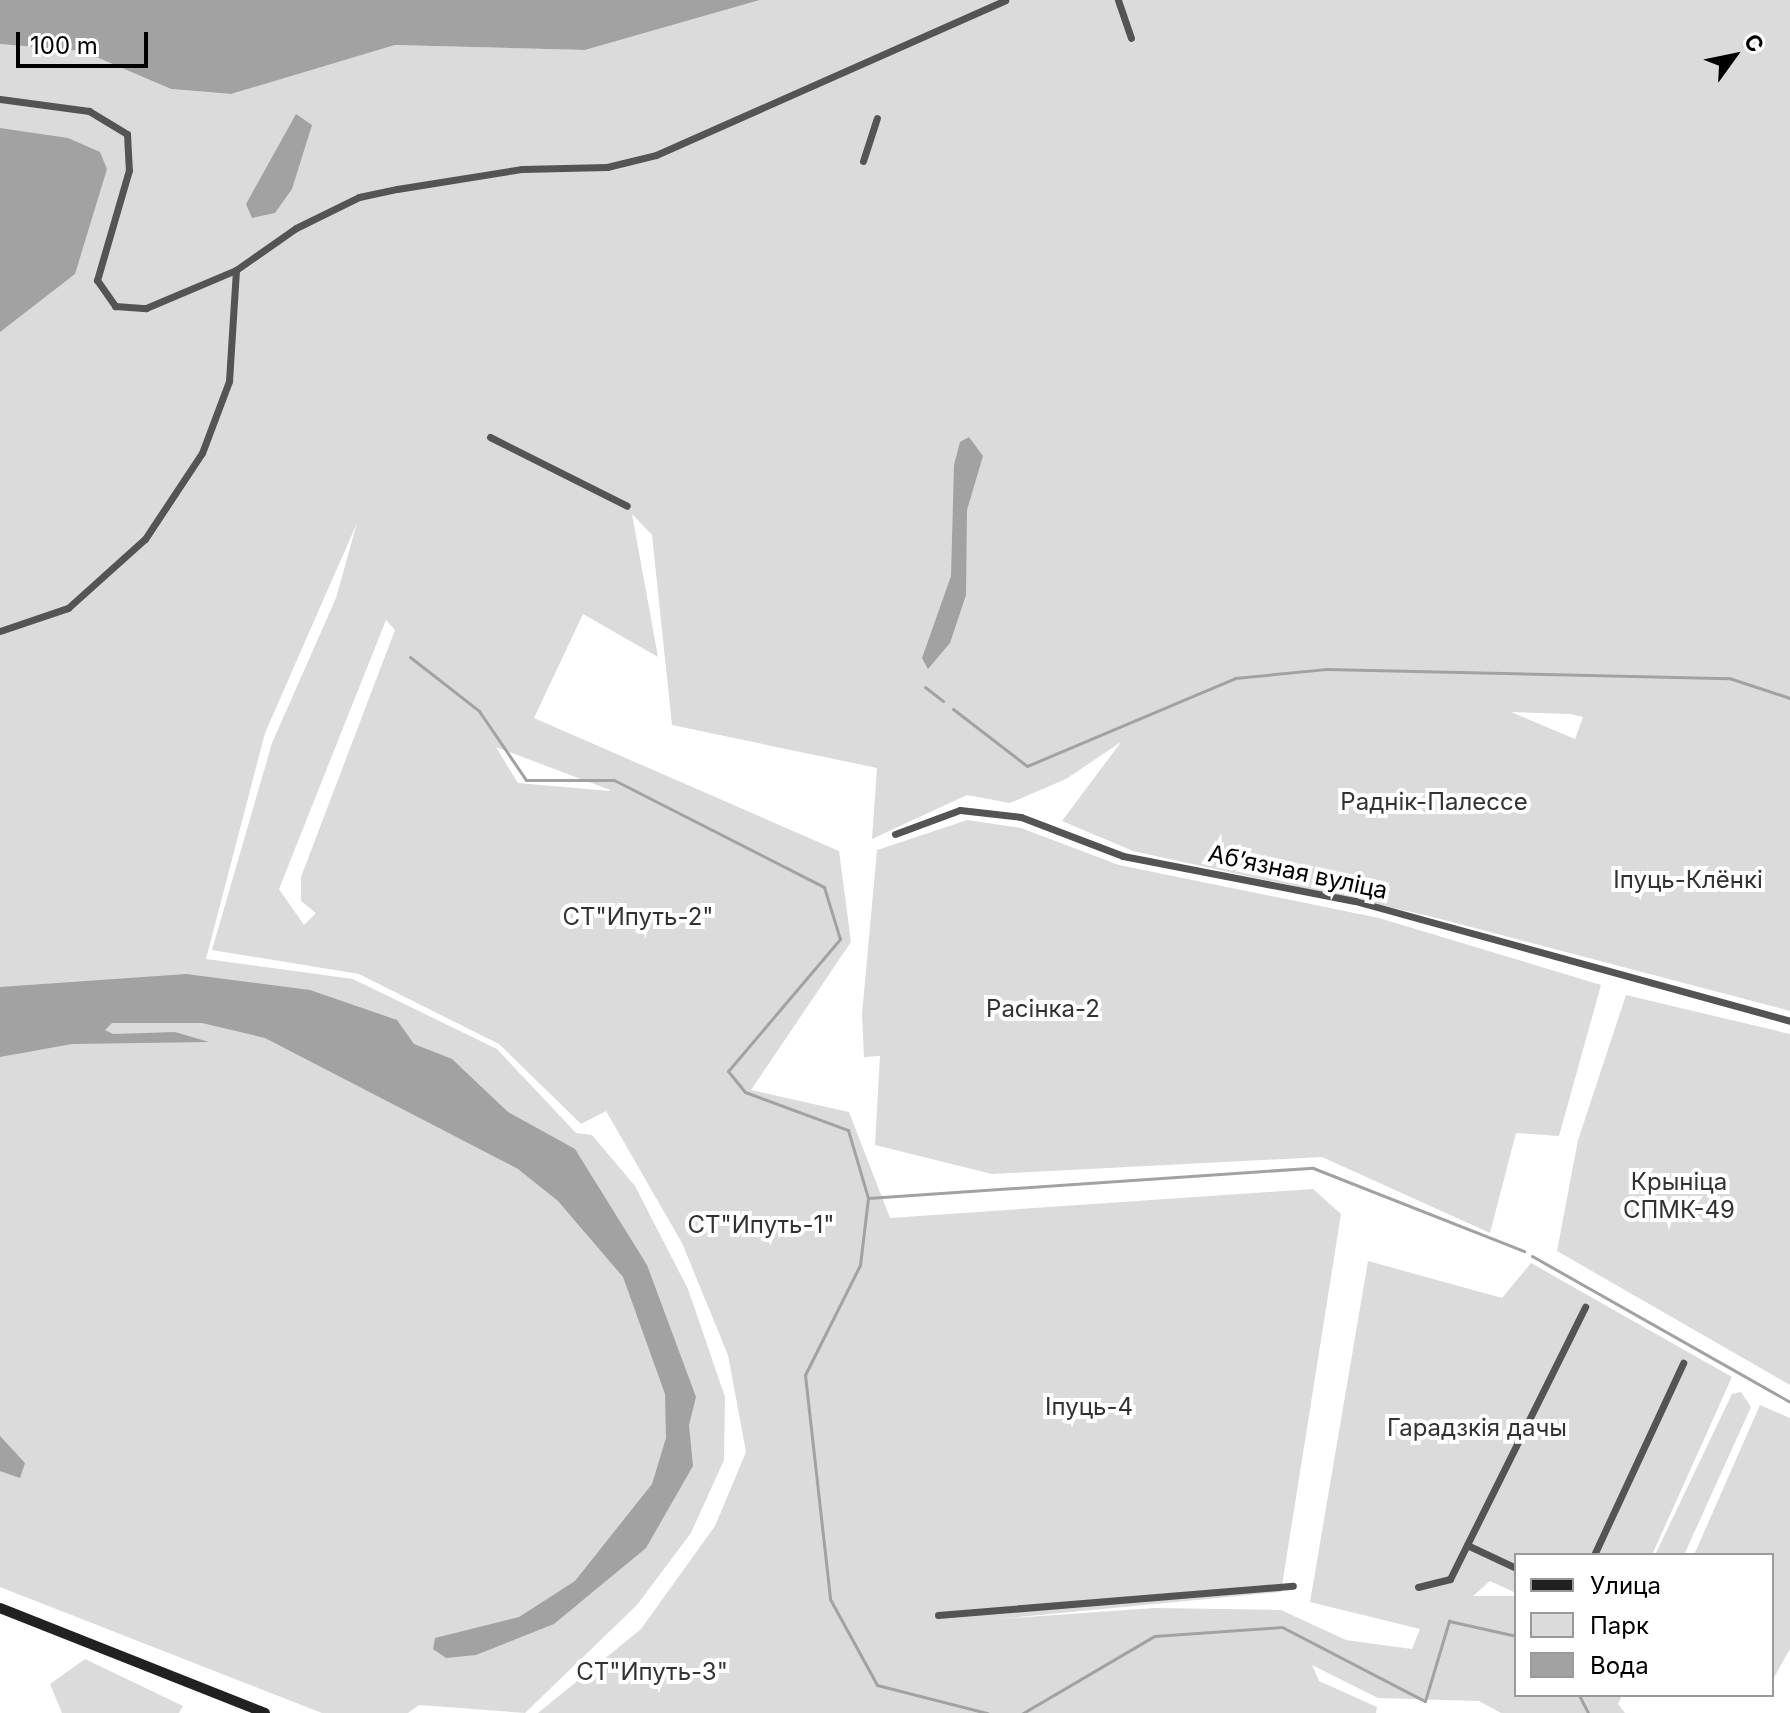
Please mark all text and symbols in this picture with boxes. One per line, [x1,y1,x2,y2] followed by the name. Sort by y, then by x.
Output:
[20,16,152,66] scale bar
[1694,16,1774,96] north arrow
[1739,29,1769,57] text: С
[30,31,98,60] text: 100 m
[1340,788,1528,816] park label: Раднік-Палессе
[1206,839,1390,905] street label: Абʼязная вуліца
[1613,866,1763,894] park label: Іпуць-Клёнкі
[563,903,713,931] park label: СТ"Ипуть-2"
[986,995,1100,1023] park label: Расінка-2
[1623,1168,1735,1224] park label: Крыніца СПМК-49
[688,1211,834,1239] park label: СТ"Ипуть-1"
[1045,1393,1133,1421] park label: Іпуць-4
[1387,1414,1567,1442] park label: Гарадзкія дачы
[1514,1553,1774,1697] legend
[1590,1571,1661,1600] text: Улица
[1590,1611,1649,1640] text: Парк
[1590,1651,1649,1680] text: Вода
[576,1658,728,1686] park label: СТ"Ипуть-3"

